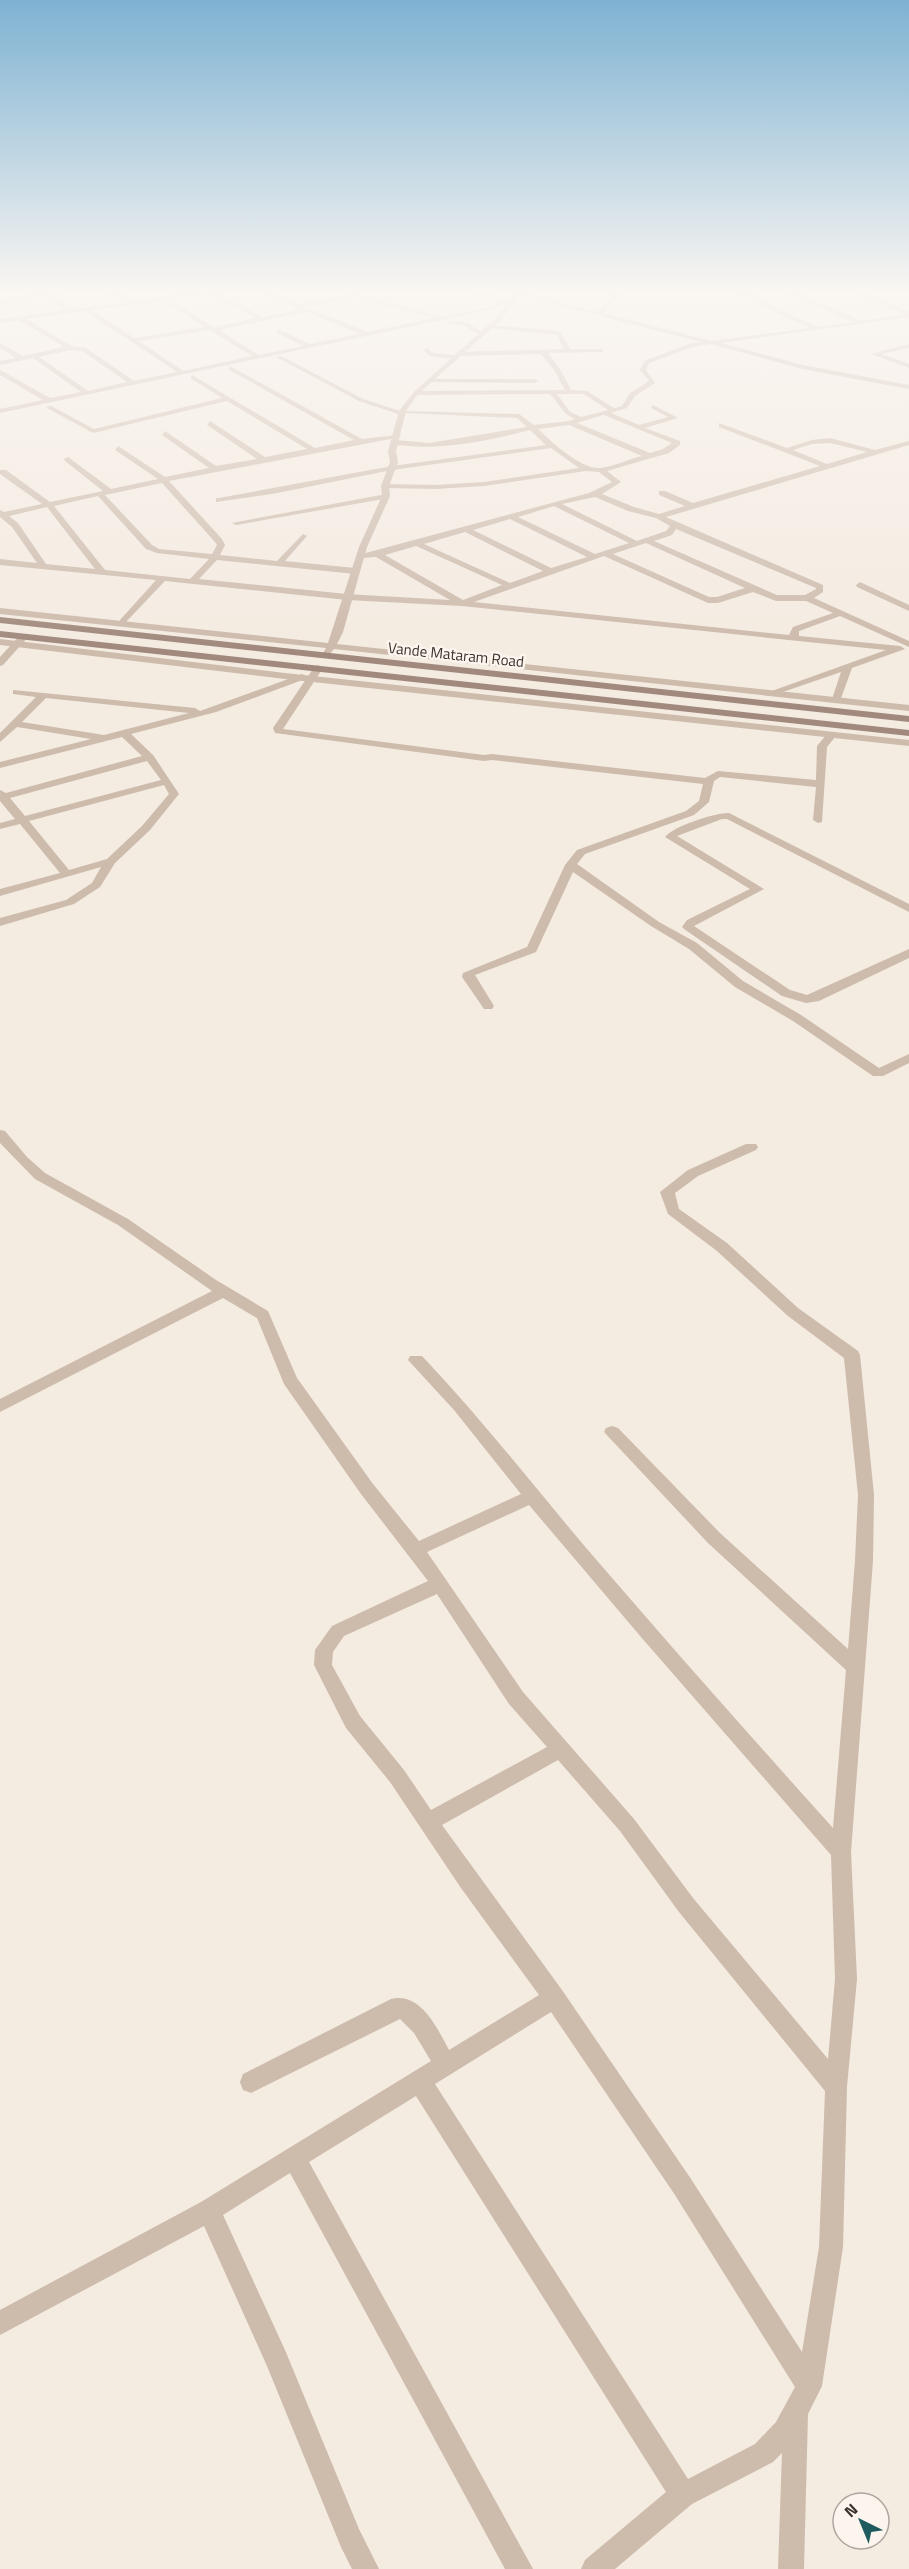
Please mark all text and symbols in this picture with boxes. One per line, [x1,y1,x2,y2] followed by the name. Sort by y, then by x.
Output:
[387,636,525,673] street label: Vande Mataram Road
[831,2491,891,2551] north arrow
[839,2497,863,2523] text: N

